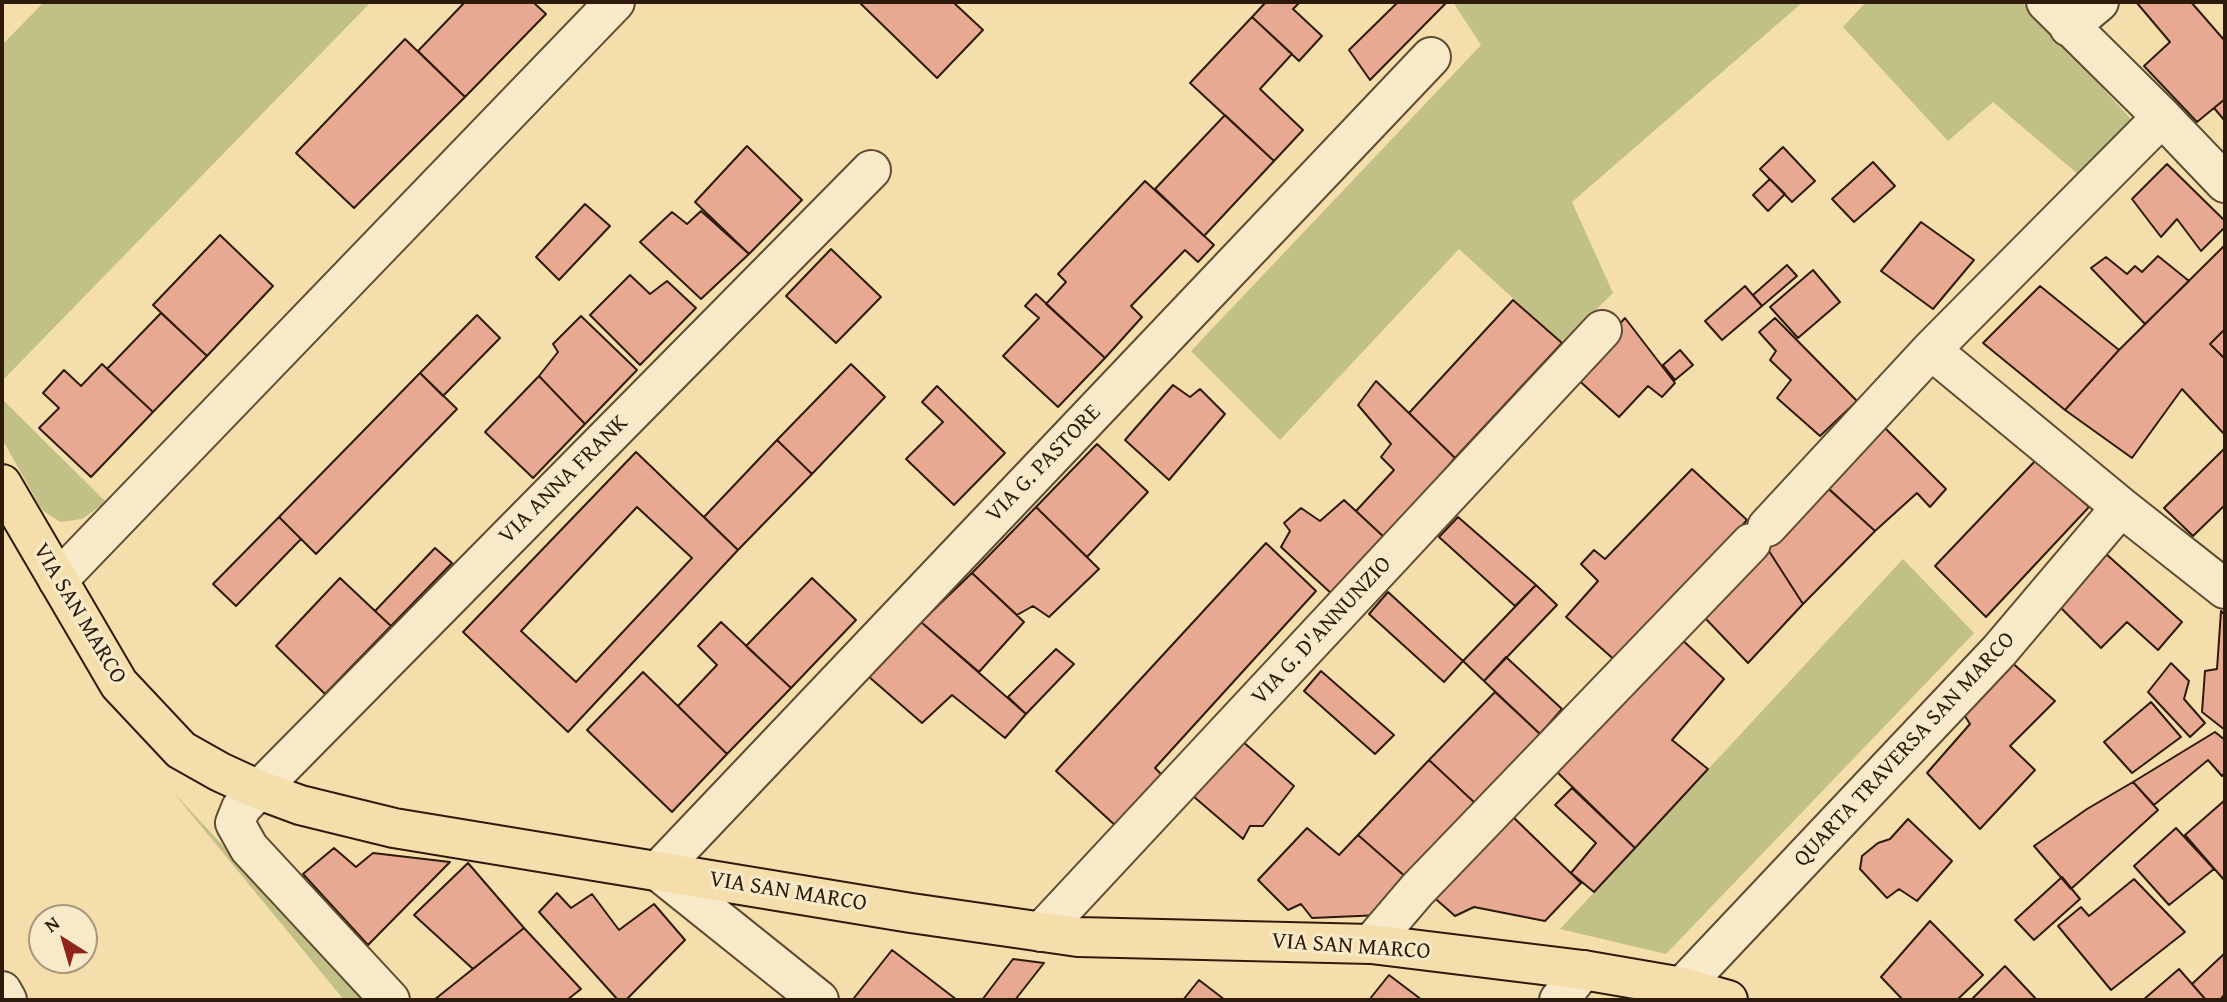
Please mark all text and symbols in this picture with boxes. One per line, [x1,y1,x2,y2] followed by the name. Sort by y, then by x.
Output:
[981,399,1107,529] street label: VIA G. PASTORE
[494,410,634,550] street label: VIA ANNA FRANK
[26,539,132,689] street label: VIA SAN MARCO
[1246,551,1398,711] street label: VIA G. D'ANNUNZIO
[1789,627,2021,873] street label: QUARTA TRAVERSA SAN MARCO
[707,866,869,918] street label: VIA SAN MARCO
[28,904,98,974] north arrow
[38,909,65,939] text: N
[1271,928,1431,966] street label: VIA SAN MARCO

